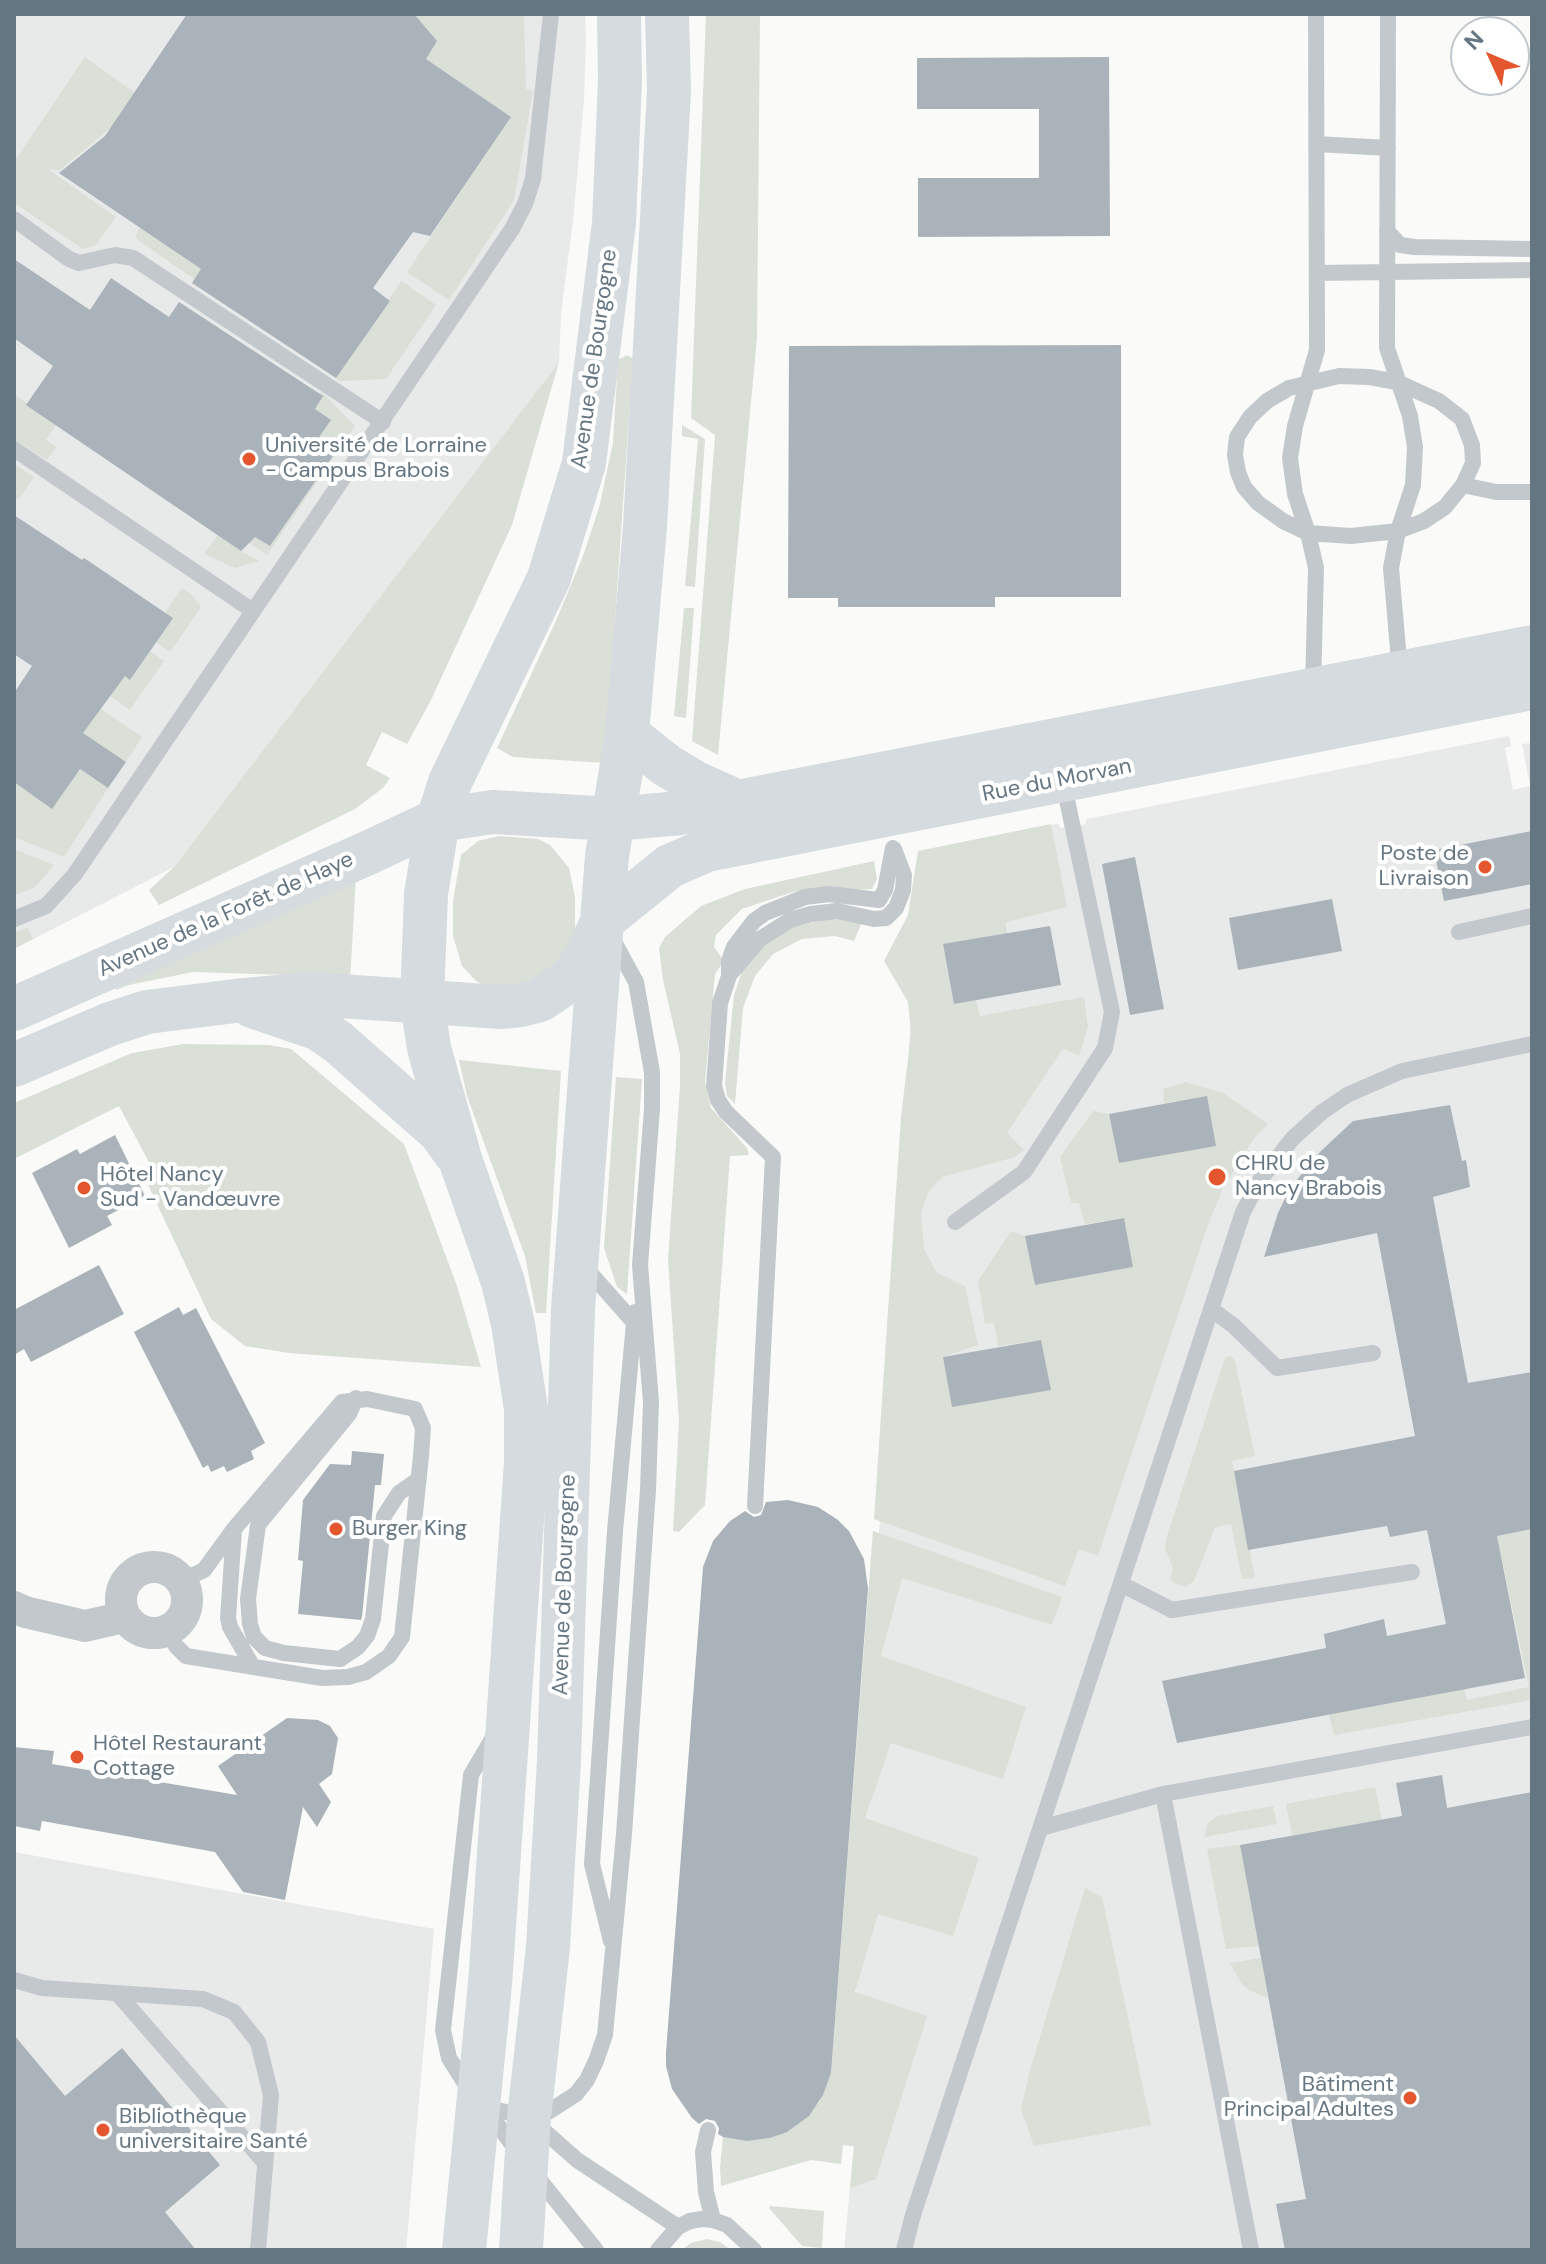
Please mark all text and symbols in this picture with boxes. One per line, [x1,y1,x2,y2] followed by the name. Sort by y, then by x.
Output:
[1450,16,1530,96] north arrow
[1458,25,1490,56] text: N
[567,248,623,470] street label: Avenue de Bourgogne
[265,433,487,484] place label: Université de Lorraine - Campus Brabois
[240,450,258,468] marker: Université de Lorraine - Campus Brabois
[980,754,1134,808] street label: Rue du Morvan
[1378,841,1469,892] place label: Poste de Livraison
[94,847,358,983] street label: Avenue de la Forêt de Haye
[1476,858,1494,876] marker: Poste de Livraison
[1235,1151,1382,1202] place label: CHRU de Nancy Brabois
[100,1162,281,1214] place label: Hôtel Nancy Sud - Vandœuvre
[1206,1166,1228,1188] marker: CHRU de Nancy Brabois
[75,1179,93,1197] marker: Hôtel Nancy Sud - Vandœuvre
[548,1474,582,1696] street label: Avenue de Bourgogne
[352,1516,467,1542] place label: Burger King
[327,1520,345,1538] marker: Burger King
[93,1731,262,1782] place label: Hôtel Restaurant Cottage
[68,1748,86,1766] marker: Hôtel Restaurant Cottage
[1224,2072,1394,2124] place label: Bâtiment Principal Adultes
[1401,2089,1419,2107] marker: Bâtiment Principal Adultes
[119,2104,308,2156] place label: Bibliothèque universitaire Santé
[94,2121,112,2139] marker: Bibliothèque universitaire Santé

